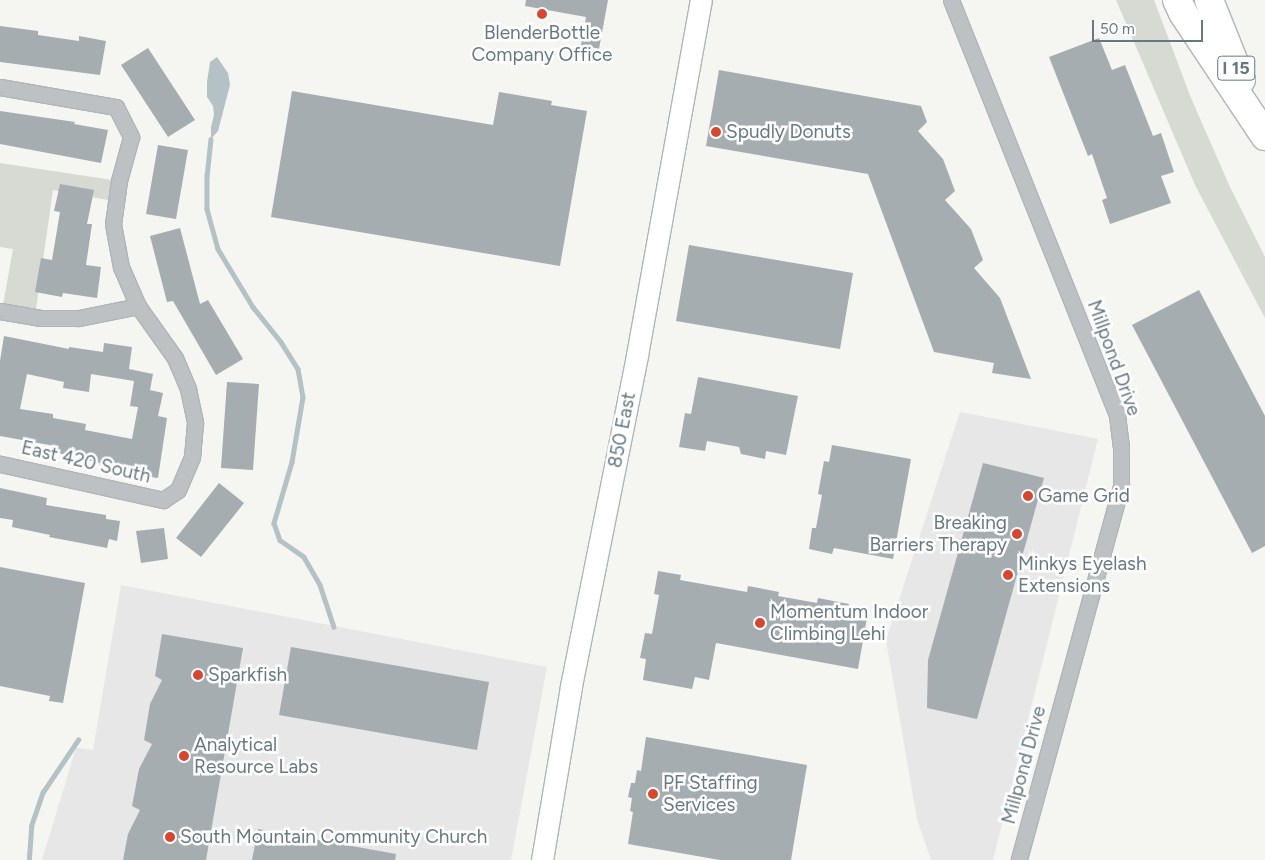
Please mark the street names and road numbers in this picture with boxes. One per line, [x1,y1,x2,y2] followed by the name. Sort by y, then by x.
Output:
[1216,52,1256,84] road number: I 15
[1083,297,1145,419] street label: Millpond Drive
[604,390,640,470] street label: 850 East
[19,436,153,488] street label: East 420 South
[997,703,1051,827] street label: Millpond Drive

